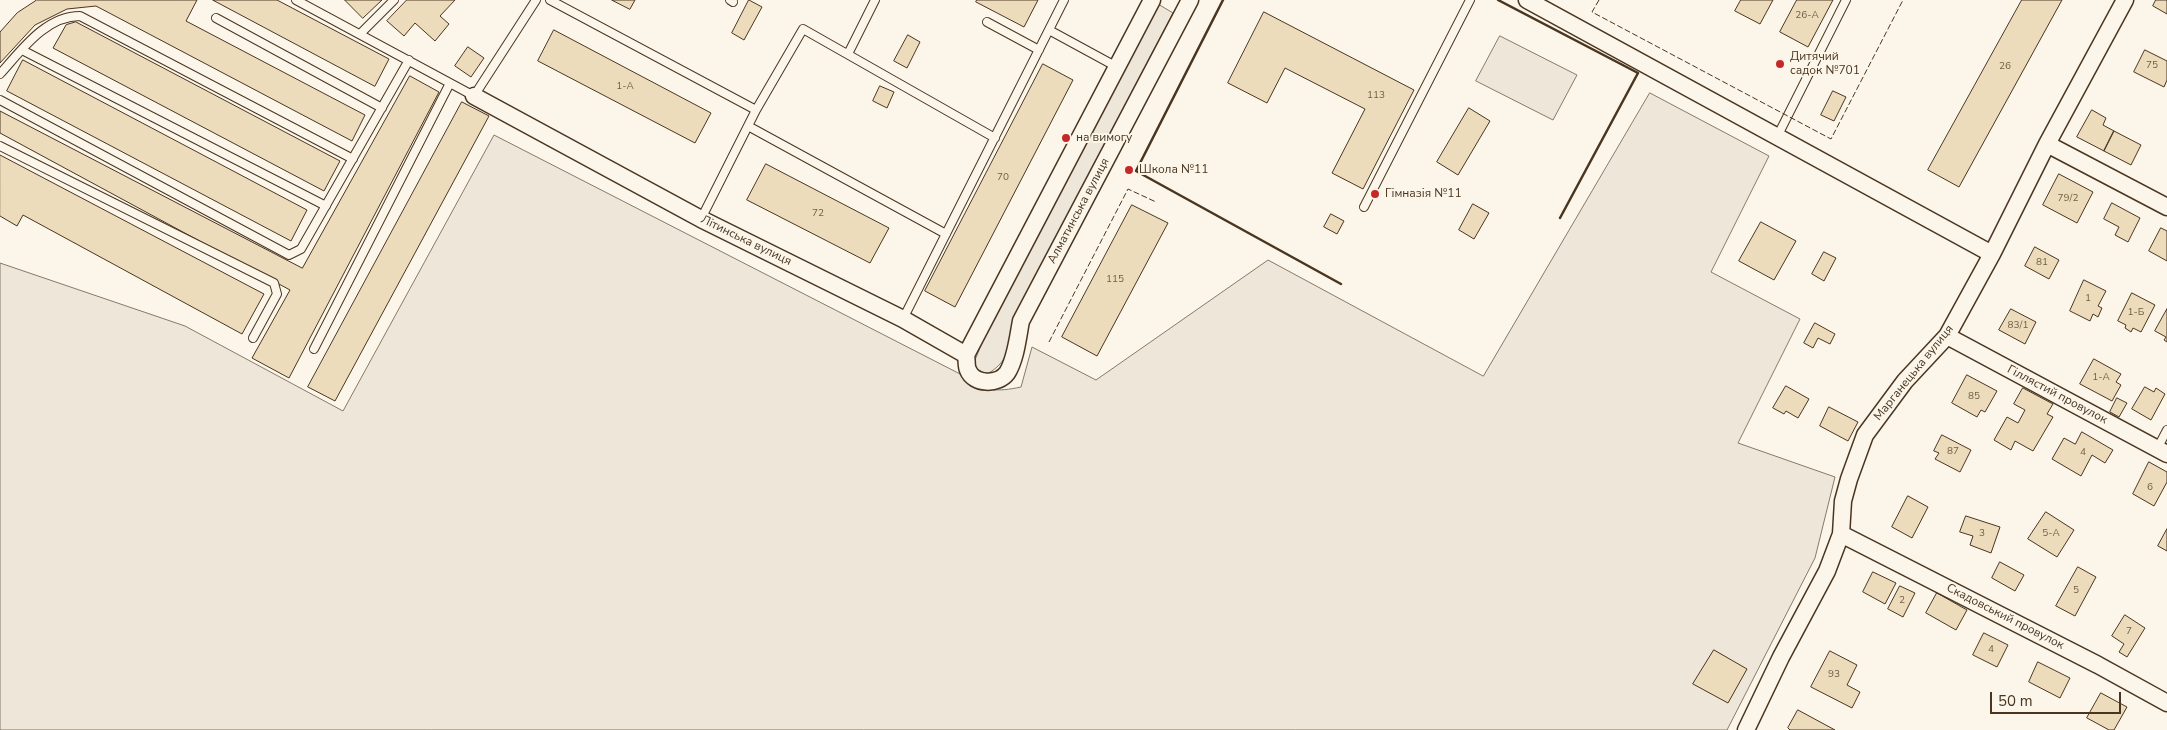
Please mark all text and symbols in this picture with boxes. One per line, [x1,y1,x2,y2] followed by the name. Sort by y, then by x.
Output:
[1795,10,1819,22] house number: 26-А
[1790,50,1860,78] place label: Дитячий садок №701
[1774,58,1786,70] marker: Дитячий садок №701
[2146,60,2158,72] house number: 75
[1999,61,2011,73] house number: 26
[616,81,634,93] house number: 1-А
[1367,90,1385,102] house number: 113
[1076,131,1132,145] place label: на вимогу
[1060,132,1072,144] marker: на вимогу
[1045,156,1113,266] street label: Алматинська вулиця
[1139,163,1208,177] place label: Школа №11
[1123,164,1135,176] marker: Школа №11
[997,172,1009,184] house number: 70
[1385,187,1462,201] place label: Гімназія №11
[1369,188,1381,200] marker: Гімназія №11
[2058,193,2078,205] house number: 79/2
[812,208,824,220] house number: 72
[698,213,794,269] street label: Літинська вулиця
[2036,257,2048,269] house number: 81
[1106,274,1124,286] house number: 115
[2085,293,2091,305] house number: 1
[2128,307,2144,319] house number: 1-Б
[2008,320,2028,332] house number: 83/1
[1871,322,1957,424] street label: Марганецька вулиця
[2005,363,2109,427] street label: Гіллястий провулок
[2092,372,2110,384] house number: 1-А
[1968,391,1980,403] house number: 85
[1947,446,1959,458] house number: 87
[2080,447,2086,459] house number: 4
[2147,482,2153,494] house number: 6
[1979,528,1985,540] house number: 3
[2042,528,2060,540] house number: 5-А
[1944,581,2066,653] street label: Скадовський провулок
[2073,585,2079,597] house number: 5
[1899,595,1905,607] house number: 2
[2126,626,2132,638] house number: 7
[1988,644,1994,656] house number: 4
[1828,669,1840,681] house number: 93
[1992,682,2123,714] scale bar
[1998,691,2033,711] text: 50 m

